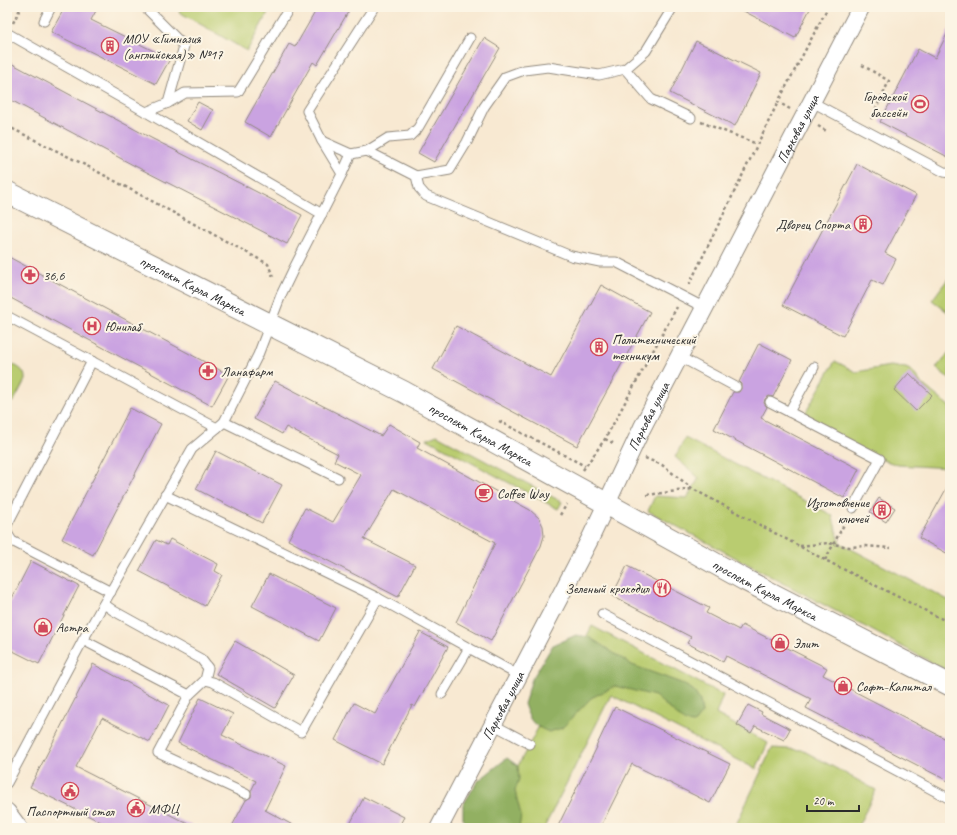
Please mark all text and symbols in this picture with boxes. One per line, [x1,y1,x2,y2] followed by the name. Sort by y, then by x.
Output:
[123,30,223,63] place label: МОУ «Гимназия (английская)» №17
[100,36,120,56] building icon: МОУ «Гимназия (английская)» №17
[864,88,908,121] place label: Городской бассейн
[773,91,823,166] street label: Парковая улица
[910,94,930,114] sports icon: Городской бассейн
[853,214,873,234] building icon: Дворец Спорта
[776,216,851,233] place label: Дворец Спорта
[137,252,249,320] street label: проспект Карла Маркса
[20,265,40,285] pharmacy icon: 36,6
[43,267,65,284] place label: 36,6
[82,316,102,336] hospital icon: Юнилаб
[105,318,143,335] place label: Юнилаб
[612,331,697,364] place label: Политехнический техникум
[589,337,609,357] building icon: Политехнический техникум
[198,361,218,381] pharmacy icon: Ланафарм
[221,363,273,380] place label: Ланафарм
[625,379,674,454] street label: Парковая улица
[426,399,536,471] street label: проспект Карла Маркса
[474,483,494,503] cafe icon: Coffee Way
[497,485,550,502] place label: Coffee Way
[806,494,870,527] place label: Изготовление ключей
[872,500,892,520] building icon: Изготовление ключей
[709,556,821,625] street label: проспект Карла Маркса
[652,578,672,598] restaurant icon: Зеленый крокодил
[565,580,650,597] place label: Зеленый крокодил
[33,617,53,637] shop icon: Астра
[56,619,89,636] place label: Астра
[770,633,790,653] shop icon: Элит
[793,635,820,652] place label: Элит
[479,668,529,743] street label: Парковая улица
[833,676,853,696] shop icon: Софт-Капитал
[856,678,933,695] place label: Софт-Капитал
[60,781,80,801] public building icon: Паспортный стол
[807,787,859,813] scale bar
[813,793,835,809] text: 20 m
[126,798,146,818] public building icon: МФЦ
[149,800,181,817] place label: МФЦ
[26,803,115,820] place label: Паспортный стол

